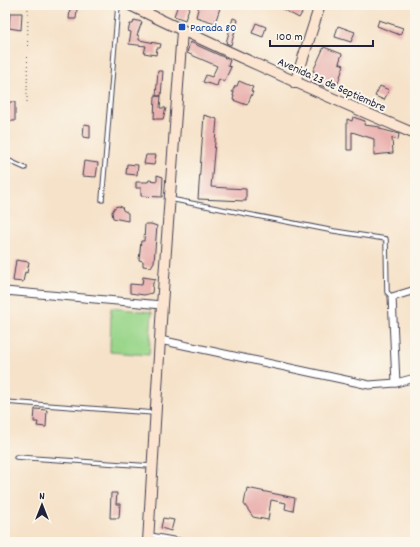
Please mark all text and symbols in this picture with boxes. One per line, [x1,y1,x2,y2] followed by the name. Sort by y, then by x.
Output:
[190,20,237,37] place label: Parada 80
[177,22,187,32] marker: Parada 80
[270,22,373,48] scale bar
[276,29,303,46] text: 100 m
[275,54,388,117] street label: Avenida 23 de Septiembre
[22,485,62,525] north arrow
[39,489,45,505] text: N

